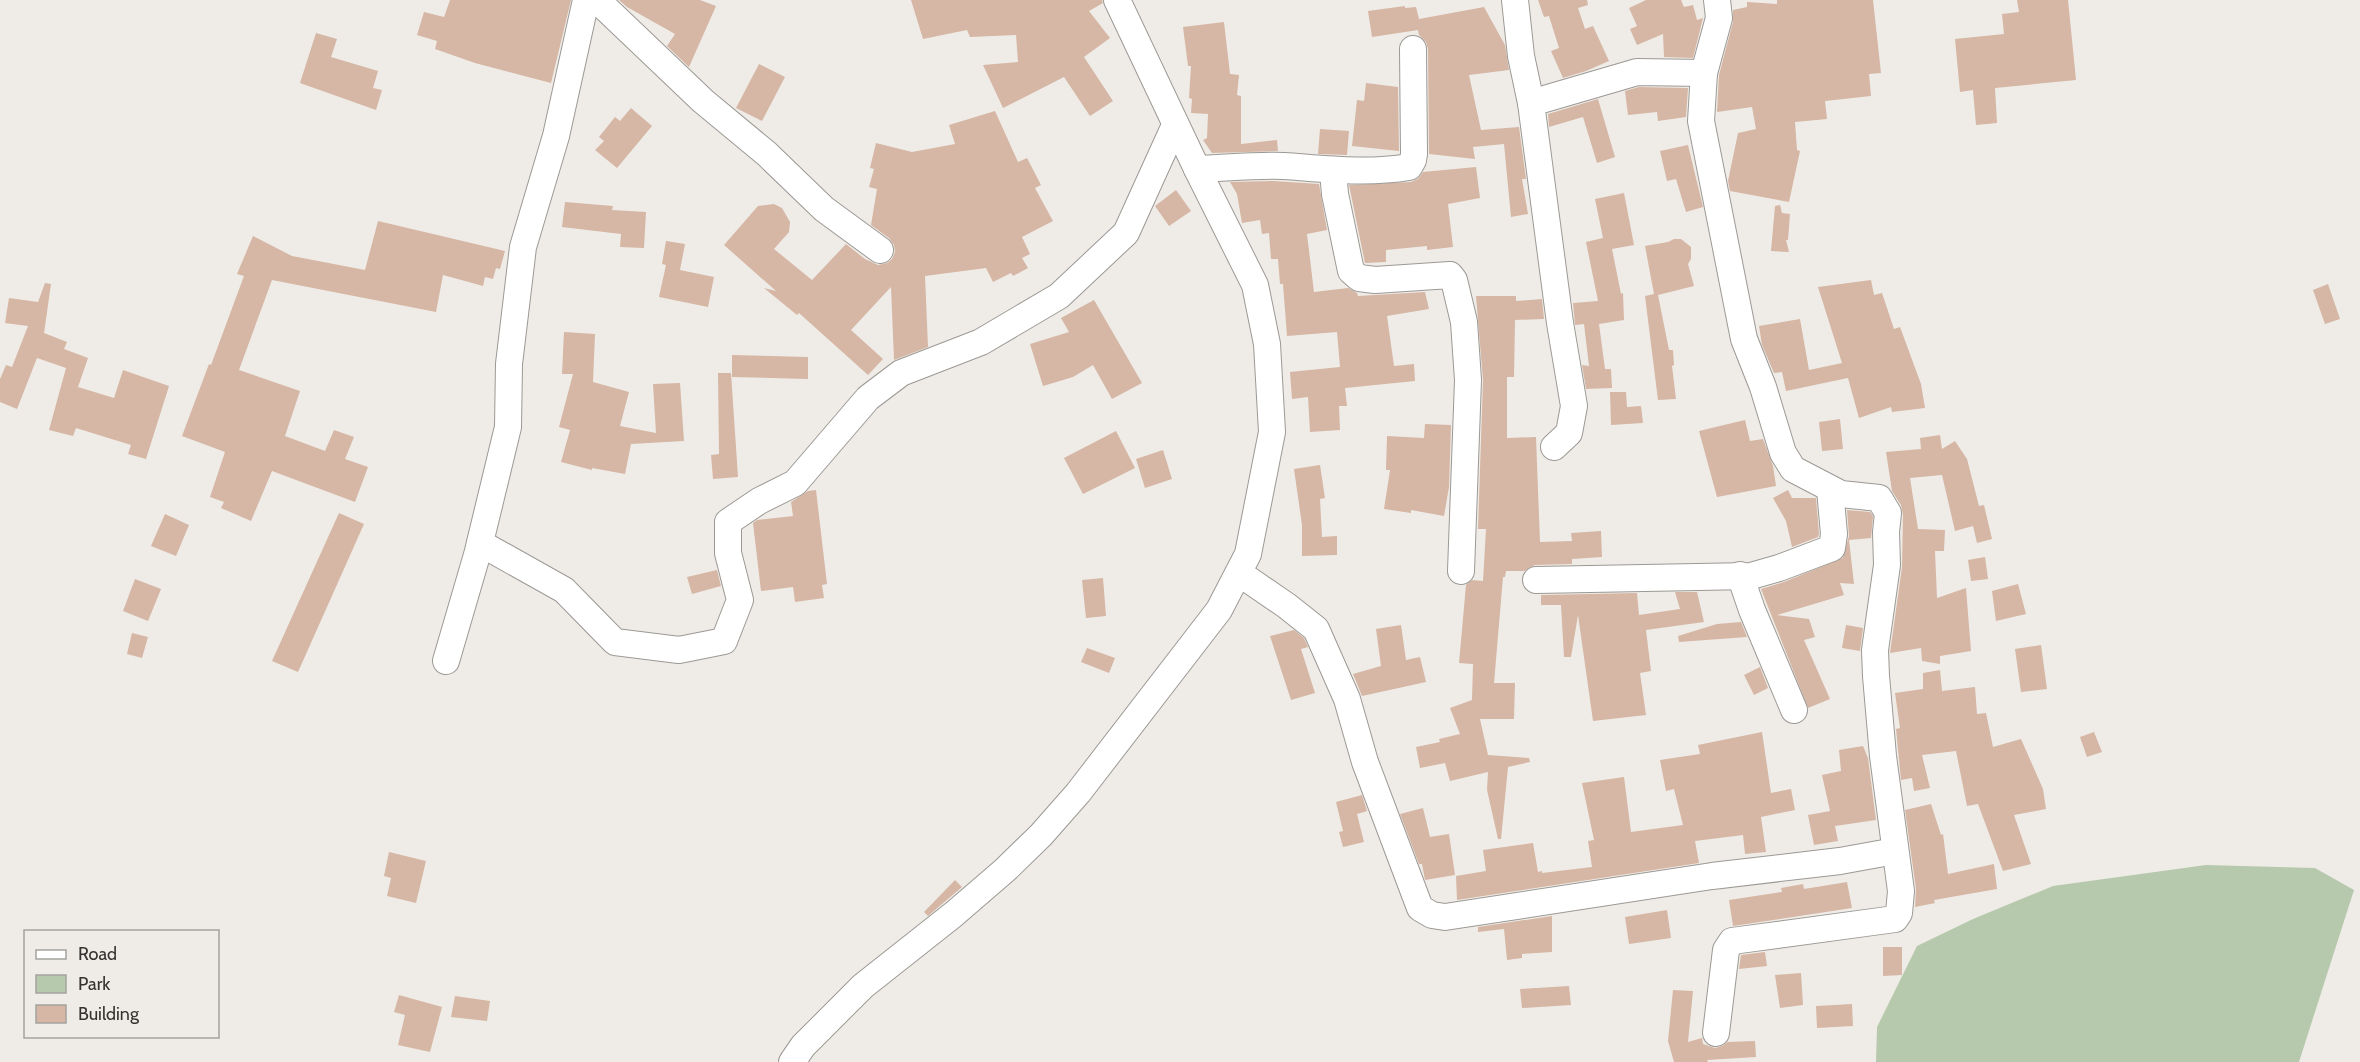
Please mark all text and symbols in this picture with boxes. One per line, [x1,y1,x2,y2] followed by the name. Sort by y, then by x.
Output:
[24,930,219,1038] legend
[78,943,117,965] text: Road
[78,973,111,995] text: Park
[78,1003,140,1025] text: Building

